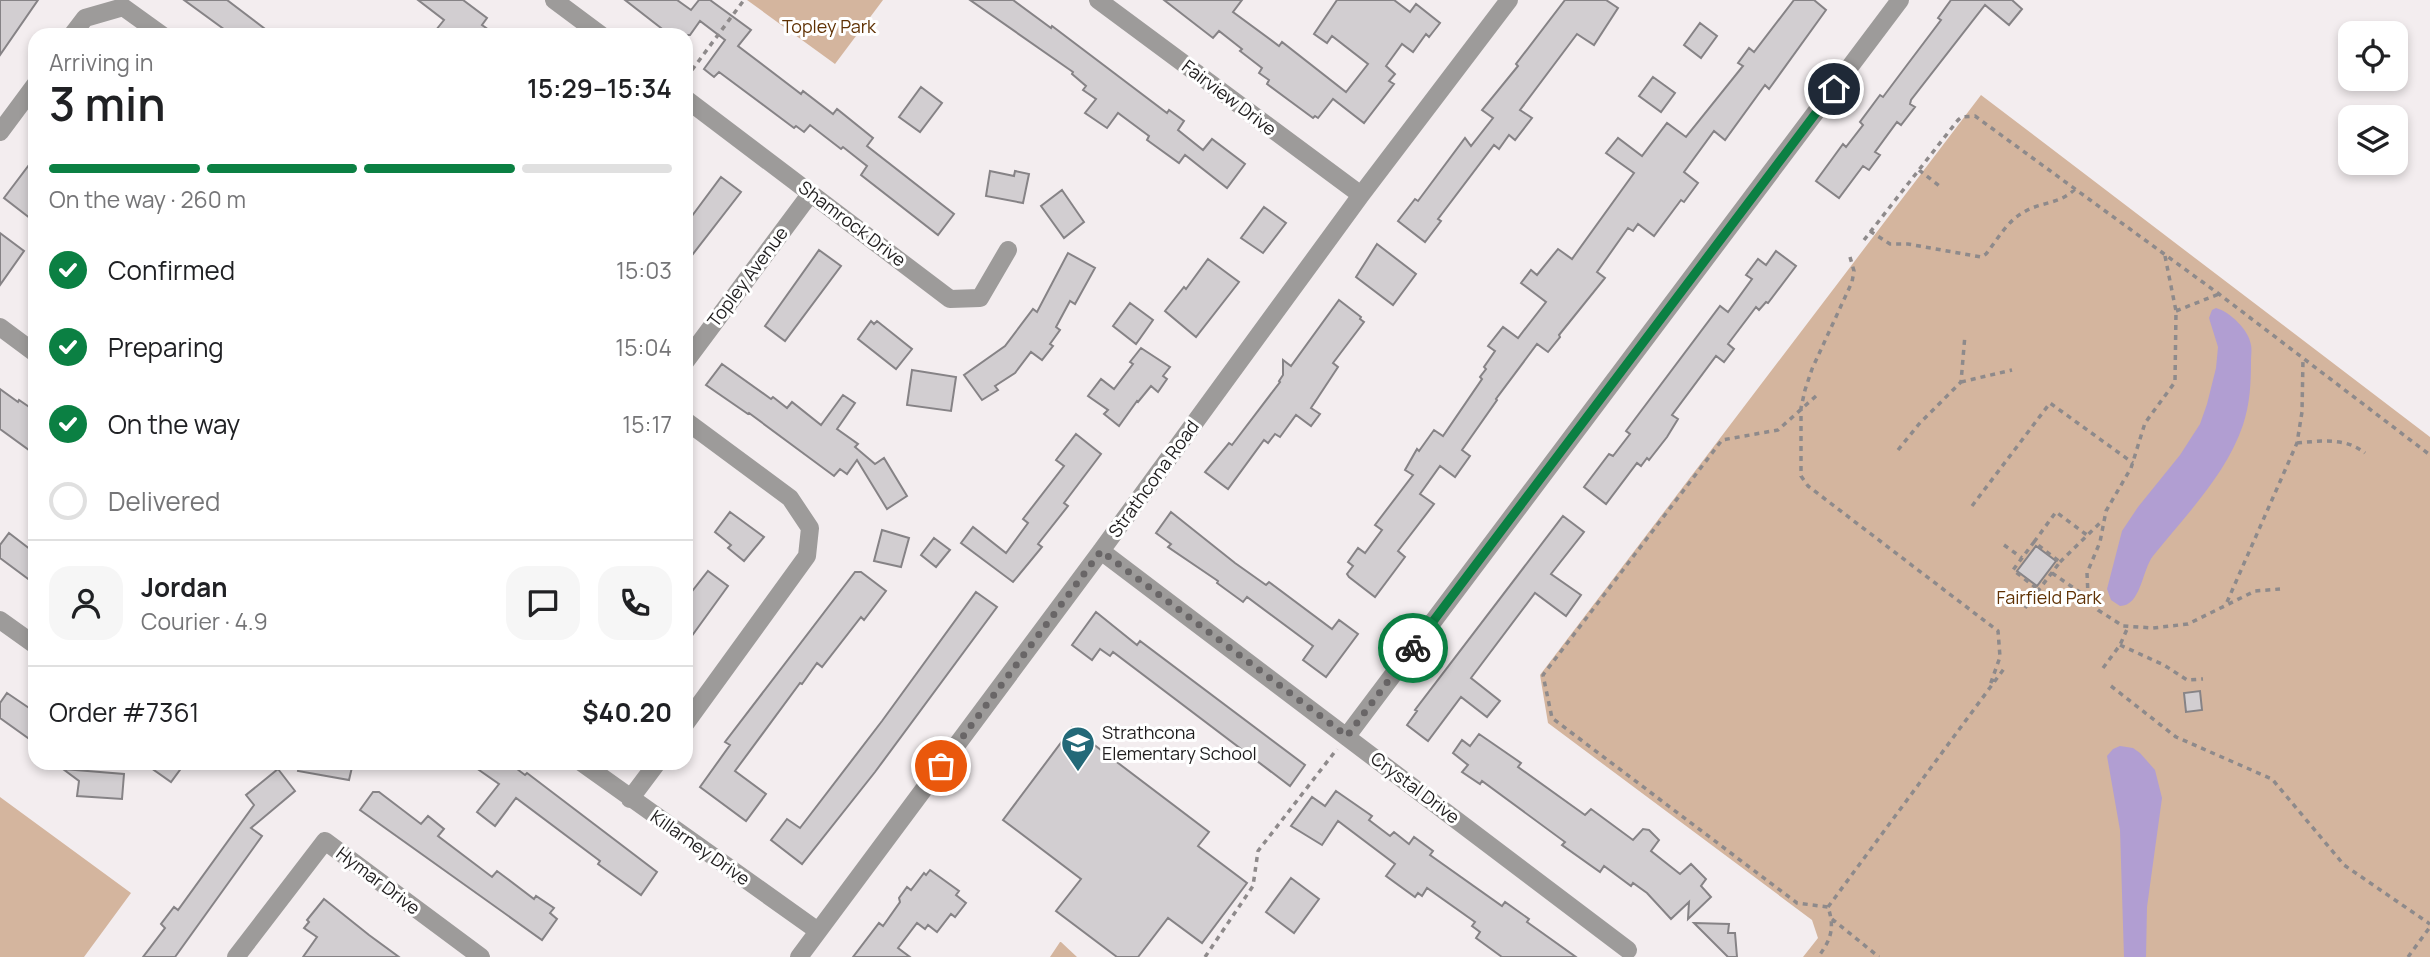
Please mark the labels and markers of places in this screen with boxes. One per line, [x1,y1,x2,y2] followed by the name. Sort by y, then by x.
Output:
[1804,59,1864,119] pin
[1102,720,1257,765] place label: Strathcona Elementary School
[1059,724,1097,773] school or university icon: Strathcona Elementary School
[911,736,971,796] pin

